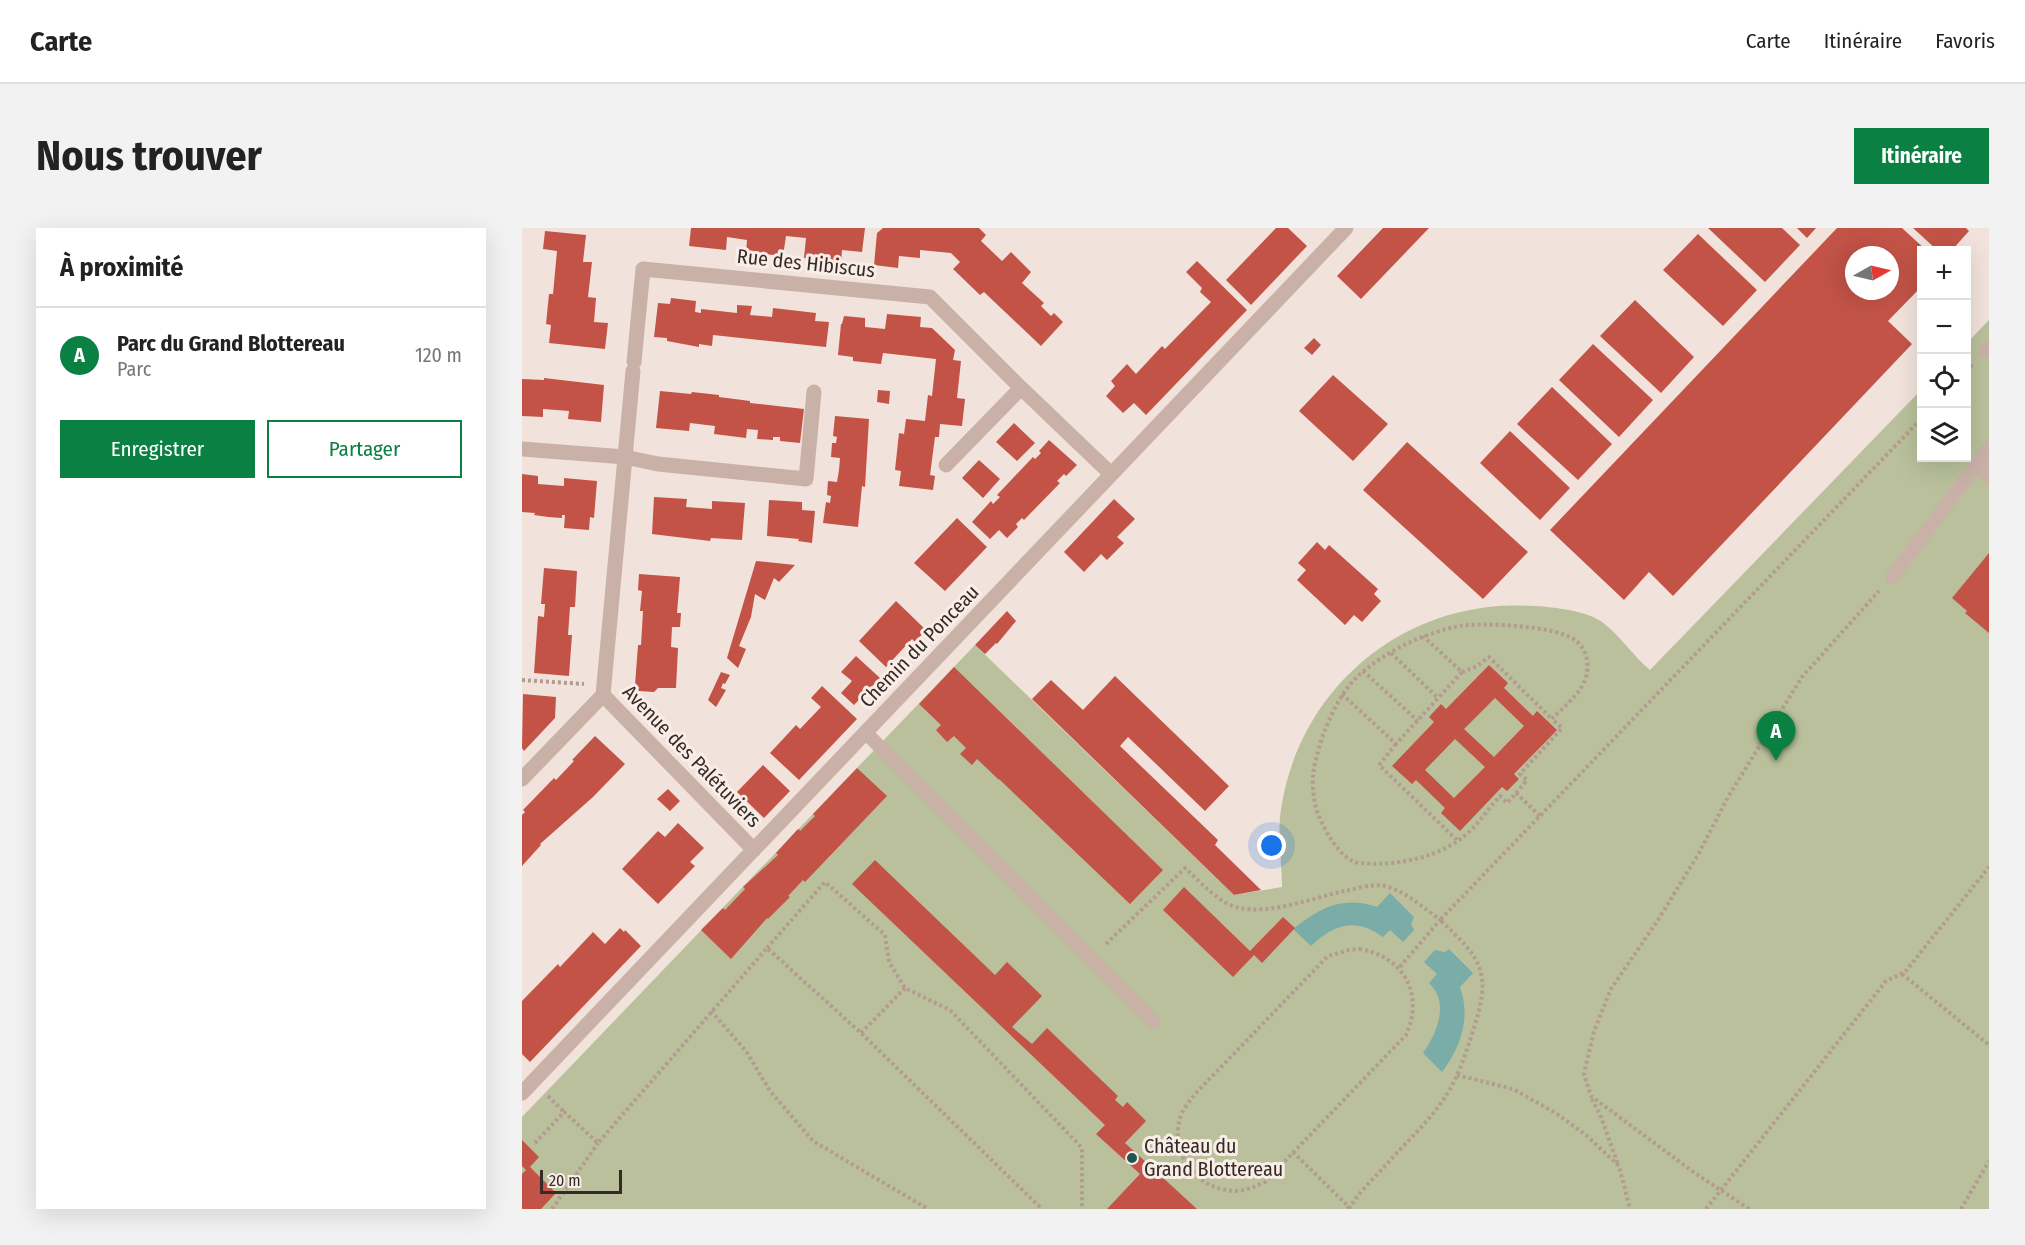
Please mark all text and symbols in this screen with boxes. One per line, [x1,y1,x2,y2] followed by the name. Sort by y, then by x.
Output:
[30,25,92,58] text: Carte
[1746,28,1791,54] text: Carte
[1824,28,1902,54] text: Itinéraire
[1935,28,1995,54] text: Favoris
[1854,128,1989,184] button: Itinéraire
[36,131,262,181] text: Nous trouver
[736,244,876,282] street label: Rue des Hibiscus
[1845,246,1899,300] north arrow
[1917,246,1971,462] map controls
[1917,246,1971,300] button: +
[60,252,183,283] text: À proximité
[1917,300,1971,354] button: −
[117,330,345,357] text: Parc du Grand Blottereau
[74,343,85,367] text: A
[415,343,462,367] text: 120 m
[1917,354,1971,408] button: locate
[117,357,151,381] text: Parc
[1917,408,1971,462] button: layers
[60,420,255,478] button: Enregistrer
[267,420,462,478] button: Partager
[854,580,984,712] street label: Chemin du Ponceau
[618,680,766,832] street label: Avenue des Palétuviers
[1756,712,1796,761] pin: A
[1257,831,1286,860] your location
[1144,1134,1283,1181] place label: Château du Grand Blottereau
[1125,1151,1139,1165] marker: Château du Grand Blottereau
[540,1167,622,1194] scale bar
[549,1171,580,1190] text: 20 m

